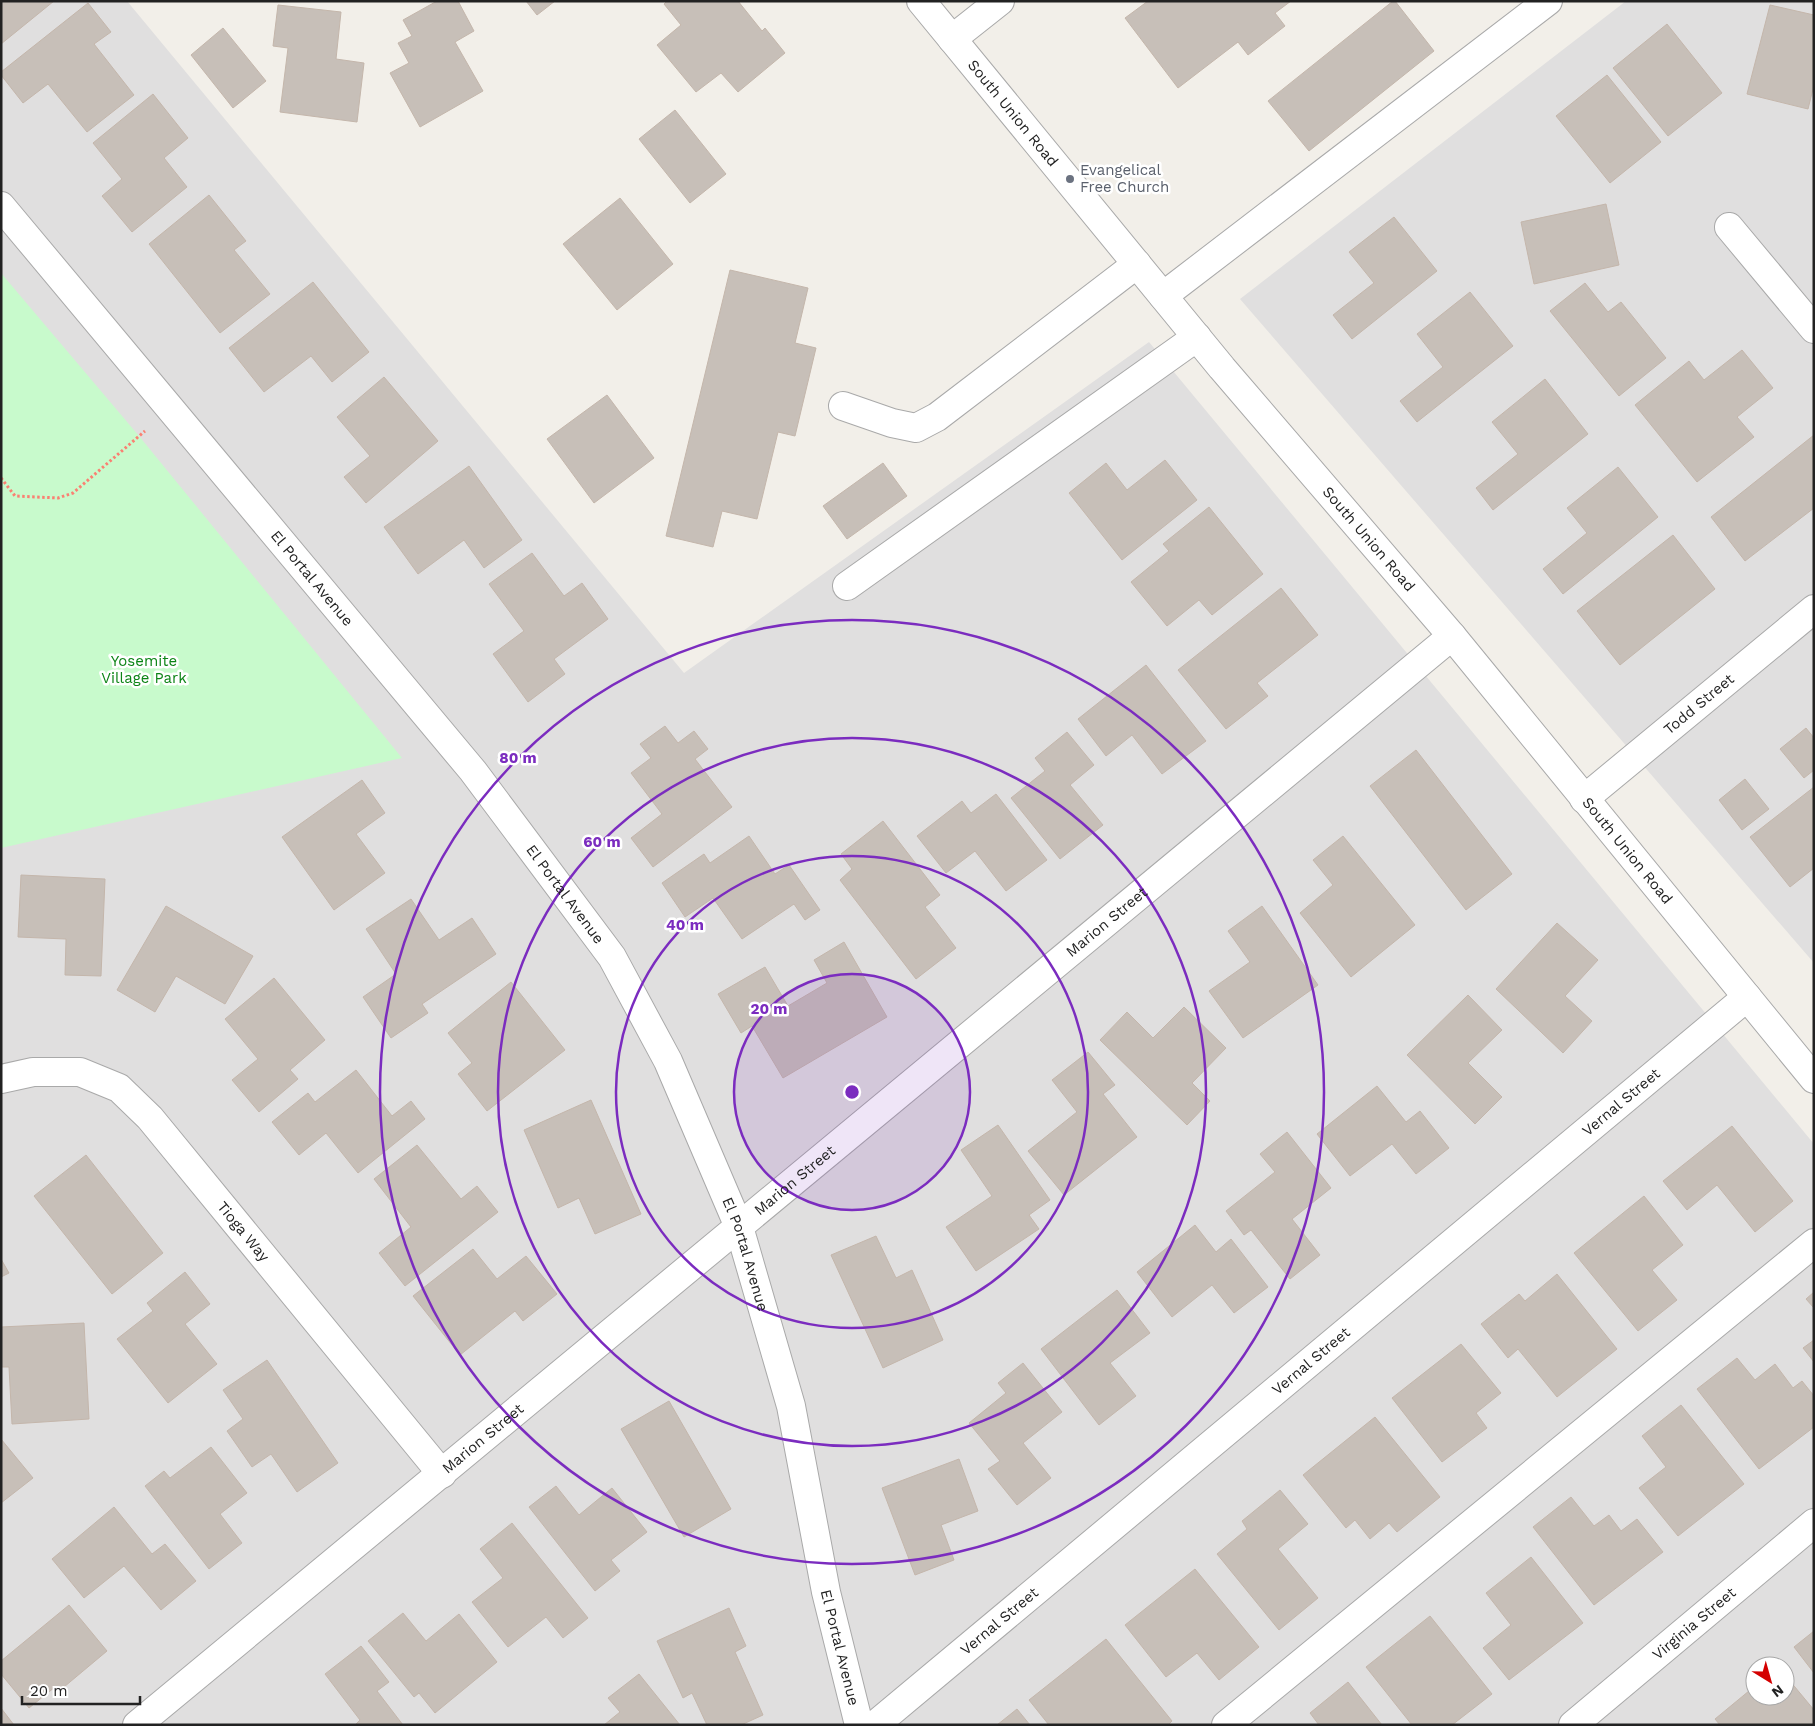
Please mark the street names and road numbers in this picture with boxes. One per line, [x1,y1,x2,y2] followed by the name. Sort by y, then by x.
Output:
[964,56,1062,170] street label: South Union Road
[1319,483,1419,595] street label: South Union Road
[267,527,357,630] street label: El Portal Avenue
[1660,669,1738,738] street label: Todd Street
[1578,794,1676,908] street label: South Union Road
[522,841,608,947] street label: El Portal Avenue
[1062,883,1151,961] street label: Marion Street
[1579,1064,1664,1140] street label: Vernal Street
[750,1141,840,1219] street label: Marion Street
[718,1194,772,1313] street label: El Portal Avenue
[213,1198,273,1266] street label: Tioga Way
[1268,1323,1354,1399] street label: Vernal Street
[439,1399,528,1477] street label: Marion Street
[957,1583,1043,1659] street label: Vernal Street
[1649,1583,1740,1664] street label: Virginia Street
[817,1588,863,1707] street label: El Portal Avenue

